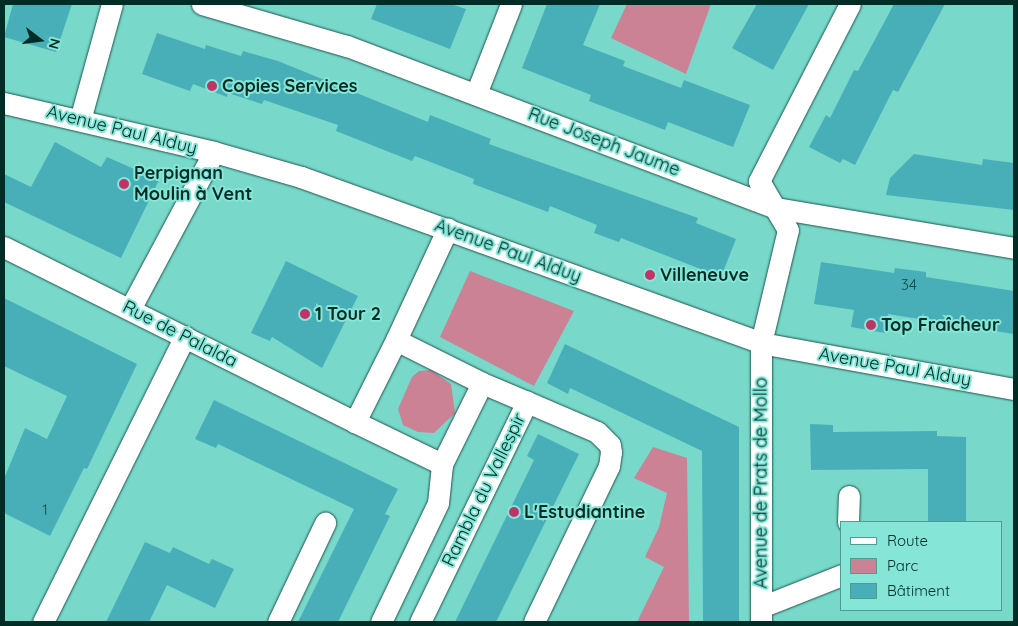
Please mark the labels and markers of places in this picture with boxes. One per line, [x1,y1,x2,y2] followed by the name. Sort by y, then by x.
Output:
[222,75,358,97] place label: Copies Services
[206,80,218,92] marker: Copies Services
[134,163,252,205] place label: Perpignan Moulin à Vent
[118,178,130,190] marker: Perpignan Moulin à Vent
[660,264,749,286] place label: Villeneuve
[644,269,656,281] marker: Villeneuve
[315,303,381,325] place label: 1 Tour 2
[299,308,311,320] marker: 1 Tour 2
[881,314,1000,336] place label: Top Fraîcheur
[865,319,877,331] marker: Top Fraîcheur
[524,501,645,523] place label: L'Estudiantine
[508,506,520,518] marker: L'Estudiantine

